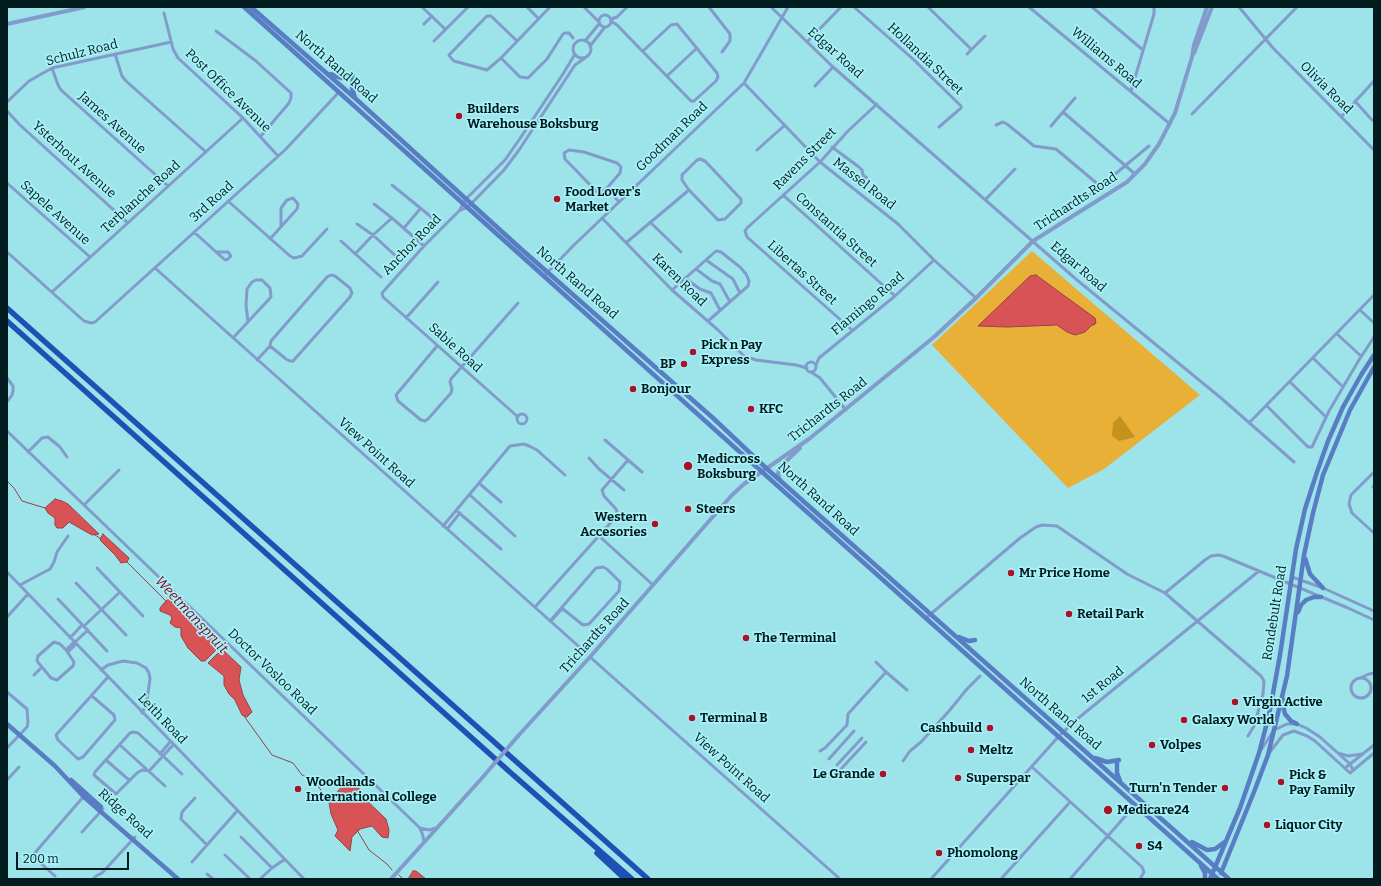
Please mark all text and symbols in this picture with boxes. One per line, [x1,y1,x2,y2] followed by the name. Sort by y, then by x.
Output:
[884,20,966,98] street label: Hollandia Street
[804,24,866,82] street label: Edgar Road
[1068,24,1144,92] street label: Williams Road
[292,27,380,107] street label: North Rand Road
[45,37,119,69] street label: Schulz Road
[182,46,274,136] street label: Post Office Avenue
[1297,59,1355,117] street label: Olivia Road
[75,89,149,157] street label: James Avenue
[633,99,711,175] street label: Goodman Road
[467,101,598,132] place label: Builders Warehouse Boksburg
[454,111,464,121] marker: Builders Warehouse Boksburg
[29,118,119,202] street label: Ysterhout Avenue
[770,124,840,194] street label: Ravens Street
[830,155,898,213] street label: Massel Road
[98,157,184,237] street label: Terblanche Road
[1032,169,1120,235] street label: Trichardts Road
[17,178,93,248] street label: Sapele Avenue
[187,178,237,226] street label: 3rd Road
[565,184,641,215] place label: Food Lover's Market
[792,189,880,271] street label: Constantia Street
[552,194,562,204] marker: Food Lover's Market
[379,211,445,279] street label: Anchor Road
[764,238,840,308] street label: Libertas Street
[1047,239,1109,295] street label: Edgar Road
[533,243,621,323] street label: North Rand Road
[649,250,709,310] street label: Karen Road
[828,269,908,339] street label: Flamingo Road
[425,320,485,376] street label: Sabie Road
[701,337,762,368] place label: Pick n Pay Express
[688,347,698,357] marker: Pick n Pay Express
[660,356,676,372] place label: BP
[679,359,689,369] marker: BP
[786,374,870,446] street label: Trichardts Road
[641,381,691,397] place label: Bonjour
[628,384,638,394] marker: Bonjour
[759,401,783,417] place label: KFC
[746,404,756,414] marker: KFC
[335,415,417,491] street label: View Point Road
[697,451,760,482] place label: Medicross Boksburg
[774,459,862,539] street label: North Rand Road
[682,460,694,472] marker: Medicross Boksburg
[696,501,735,517] place label: Steers
[683,504,693,514] marker: Steers
[580,509,647,540] place label: Western Accesories
[650,519,660,529] marker: Western Accesories
[1260,564,1290,662] street label: Rondebult Road
[1019,565,1110,581] place label: Mr Price Home
[1006,568,1016,578] marker: Mr Price Home
[151,573,231,657] water label: Weetmanspruit
[557,595,633,677] street label: Trichardts Road
[1077,606,1144,622] place label: Retail Park
[1064,609,1074,619] marker: Retail Park
[224,626,320,718] street label: Doctor Vosloo Road
[754,630,836,646] place label: The Terminal
[741,633,751,643] marker: The Terminal
[1079,663,1127,707] street label: 1st Road
[1016,674,1104,754] street label: North Rand Road
[134,691,190,747] street label: Leith Road
[1243,694,1323,710] place label: Virgin Active
[1230,697,1240,707] marker: Virgin Active
[700,710,768,726] place label: Terminal B
[1192,712,1274,728] place label: Galaxy World
[687,713,697,723] marker: Terminal B
[1179,715,1189,725] marker: Galaxy World
[920,720,982,736] place label: Cashbuild
[985,723,995,733] marker: Cashbuild
[690,730,772,806] street label: View Point Road
[1160,737,1201,753] place label: Volpes
[1147,740,1157,750] marker: Volpes
[979,742,1013,758] place label: Meltz
[966,745,976,755] marker: Meltz
[813,766,875,782] place label: Le Grande
[1289,767,1355,798] place label: Pick & Pay Family
[878,769,888,779] marker: Le Grande
[966,770,1031,786] place label: Superspar
[953,773,963,783] marker: Superspar
[306,774,437,805] place label: Woodlands International College
[1276,777,1286,787] marker: Pick & Pay Family
[1129,780,1217,796] place label: Turn'n Tender
[1220,783,1230,793] marker: Turn'n Tender
[293,784,303,794] marker: Woodlands International College
[95,786,155,842] street label: Ridge Road
[1117,802,1189,818] place label: Medicare24
[1102,804,1114,816] marker: Medicare24
[1275,817,1343,833] place label: Liquor City
[1262,820,1272,830] marker: Liquor City
[1147,838,1163,854] place label: S4
[1134,841,1144,851] marker: S4
[18,844,131,870] scale bar
[947,845,1018,861] place label: Phomolong
[934,848,944,858] marker: Phomolong
[23,852,59,866] text: 200 m

